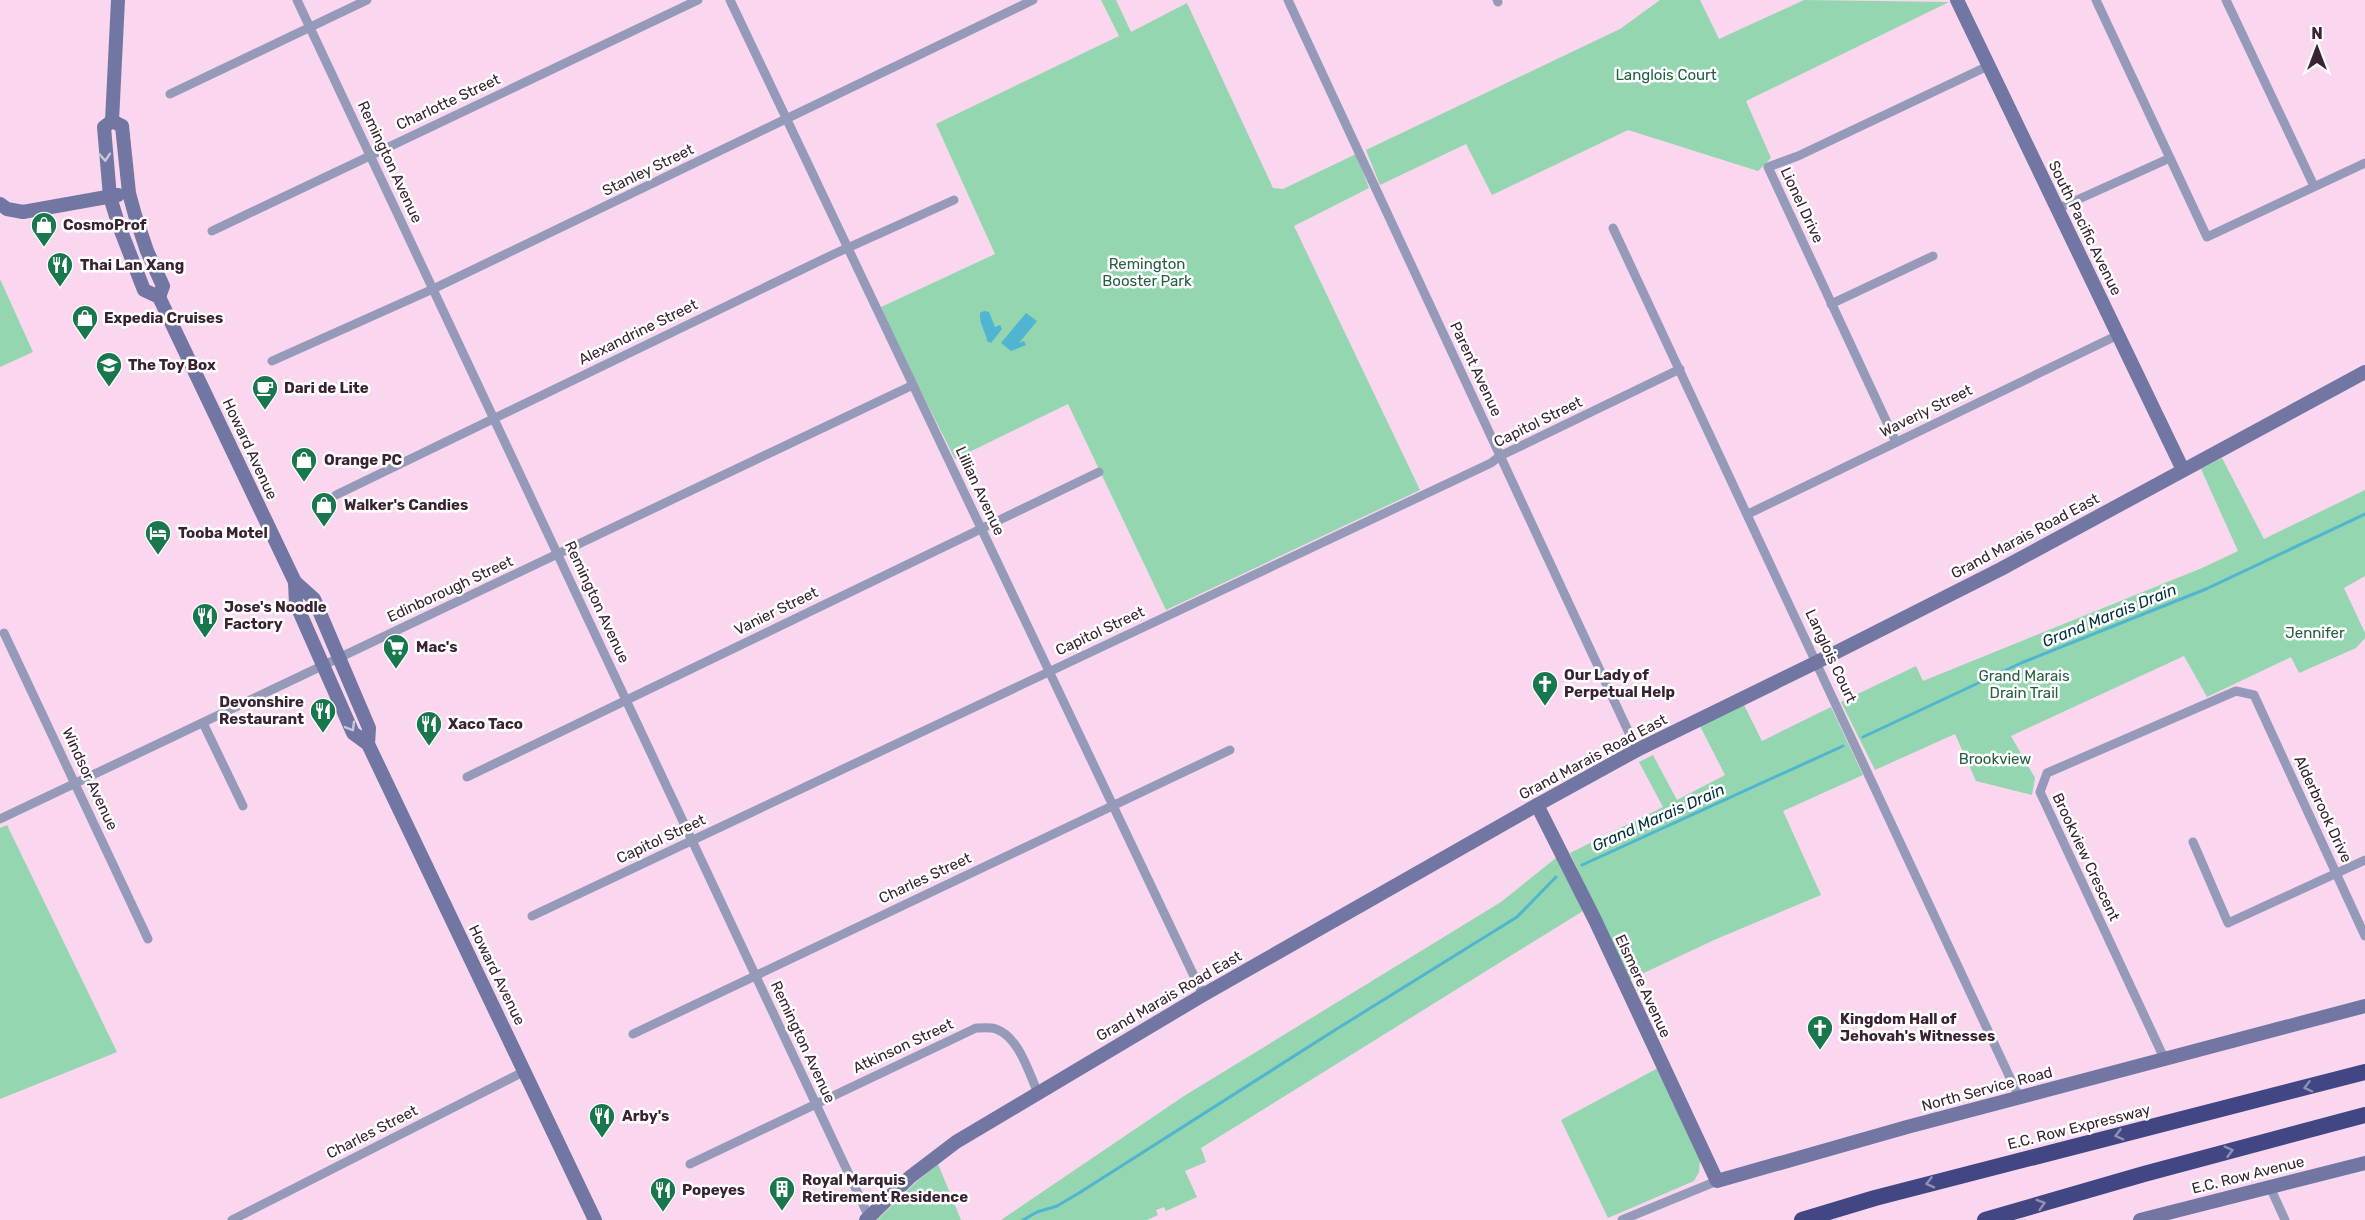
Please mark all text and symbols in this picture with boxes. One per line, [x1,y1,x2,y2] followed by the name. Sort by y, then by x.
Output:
[2287,18,2347,78] north arrow
[2311,24,2323,43] text: N
[1615,66,1717,84] park label: Langlois Court
[393,70,503,134] street label: Charlotte Street
[354,98,426,226] street label: Remington Avenue
[599,140,697,200] street label: Stanley Street
[98,152,111,161] one-way arrow
[2045,158,2125,298] street label: South Pacific Avenue
[1777,164,1827,246] street label: Lionel Drive
[29,210,59,248] shop icon: CosmoProf
[63,216,147,234] place label: CosmoProf
[45,250,75,288] restaurant icon: Thai Lan Xang
[1102,255,1192,290] park label: Remington Booster Park
[80,256,184,274] place label: Thai Lan Xang
[576,295,701,369] street label: Alexandrine Street
[70,303,100,341] shop icon: Expedia Cruises
[104,309,223,327] place label: Expedia Cruises
[1446,319,1506,419] street label: Parent Avenue
[94,350,124,388] school or university icon: The Toy Box
[128,356,216,374] place label: The Toy Box
[250,373,280,411] cafe icon: Dari de Lite
[284,379,369,397] place label: Dari de Lite
[1877,381,1975,441] street label: Waverly Street
[1491,393,1585,451] street label: Capitol Street
[219,396,281,502] street label: Howard Avenue
[952,444,1008,538] street label: Lillian Avenue
[289,445,319,483] shop icon: Orange PC
[324,451,403,469] place label: Orange PC
[1948,489,2102,583] street label: Grand Marais Road East
[309,490,339,528] shop icon: Walker's Candies
[344,496,468,514] place label: Walker's Candies
[143,518,173,556] hotel icon: Tooba Motel
[178,524,268,542] place label: Tooba Motel
[561,538,633,666] street label: Remington Avenue
[384,552,516,626] street label: Edinborough Street
[2039,580,2179,651] water label: Grand Marais Drain
[731,583,821,639] street label: Vanier Street
[224,598,327,633] place label: Jose's Noodle Factory
[190,601,220,639] restaurant icon: Jose's Noodle Factory
[1053,603,1147,659] street label: Capitol Street
[1801,606,1861,706] street label: Langlois Court
[2285,624,2345,642] park label: Jennifer
[381,632,411,670] supermarket icon: Mac's
[416,638,457,656] place label: Mac's
[1564,666,1675,701] place label: Our Lady of Perpetual Help
[1978,667,2070,702] park label: Grand Marais Drain Trail
[1530,669,1560,707] church icon: Our Lady of Perpetual Help
[219,693,304,728] place label: Devonshire Restaurant
[308,696,338,734] restaurant icon: Devonshire Restaurant
[414,709,444,747] restaurant icon: Xaco Taco
[1516,710,1670,804] street label: Grand Marais Road East
[448,715,523,733] place label: Xaco Taco
[344,721,355,731] one-way arrow
[58,725,122,833] street label: Windsor Avenue
[1959,750,2031,768] park label: Brookview
[2290,753,2356,865] street label: Alderbrook Drive
[1589,780,1728,855] water label: Grand Marais Drain
[2048,790,2124,924] street label: Brookview Crescent
[614,811,708,867] street label: Capitol Street
[876,849,974,907] street label: Charles Street
[465,922,529,1028] street label: Howard Avenue
[1611,931,1675,1041] street label: Elsmere Avenue
[1093,947,1245,1045] street label: Grand Marais Road East
[767,978,839,1106] street label: Remington Avenue
[1840,1010,1995,1045] place label: Kingdom Hall of Jehovah's Witnesses
[1805,1013,1835,1051] church icon: Kingdom Hall of Jehovah's Witnesses
[850,1015,956,1077] street label: Atkinson Street
[1920,1063,2054,1115] street label: North Service Road
[2303,1079,2313,1092] one-way arrow
[323,1101,421,1163] street label: Charles Street
[587,1101,617,1139] restaurant icon: Arby's
[2006,1101,2152,1153] street label: E.C. Row Expressway
[622,1107,669,1125] place label: Arby's
[2115,1128,2125,1140] one-way arrow
[2224,1146,2234,1159] one-way arrow
[2190,1152,2306,1198] street label: E.C. Row Avenue
[802,1171,968,1206] place label: Royal Marquis Retirement Residence
[767,1174,797,1212] building icon: Royal Marquis Retirement Residence
[648,1175,678,1213] restaurant icon: Popeyes
[1926,1176,1936,1189] one-way arrow
[682,1181,745,1199] place label: Popeyes
[2035,1199,2046,1211] one-way arrow

